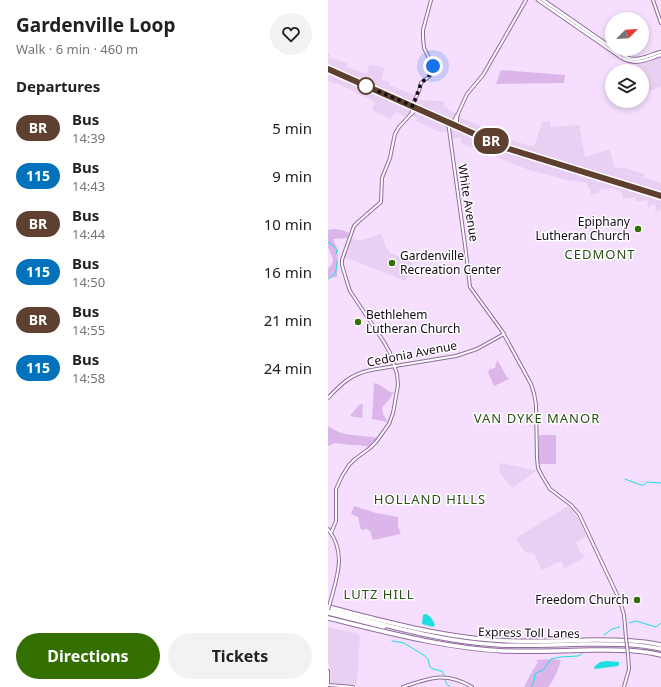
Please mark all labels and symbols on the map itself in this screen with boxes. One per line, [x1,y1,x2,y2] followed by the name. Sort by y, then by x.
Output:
[605,12,649,56] north arrow
[423,56,443,76] your location
[357,77,375,95] unlabelled marker
[473,128,509,154] line badge: BR
[454,163,483,243] street label: White Avenue
[535,213,631,244] place label: Epiphany Lutheran Church
[633,224,643,234] marker: Epiphany Lutheran Church
[565,245,636,263] district label: CEDMONT
[400,247,501,278] place label: Gardenville Recreation Center
[387,258,397,268] marker: Gardenville Recreation Center
[366,306,461,337] place label: Bethlehem Lutheran Church
[353,317,363,327] marker: Bethlehem Lutheran Church
[365,336,459,371] street label: Cedonia Avenue
[474,409,600,427] district label: VAN DYKE MANOR
[374,490,486,508] district label: HOLLAND HILLS
[344,585,414,603] district label: LUTZ HILL
[535,591,629,608] place label: Freedom Church
[632,595,642,605] marker: Freedom Church
[478,623,580,642] street label: Express Toll Lanes

